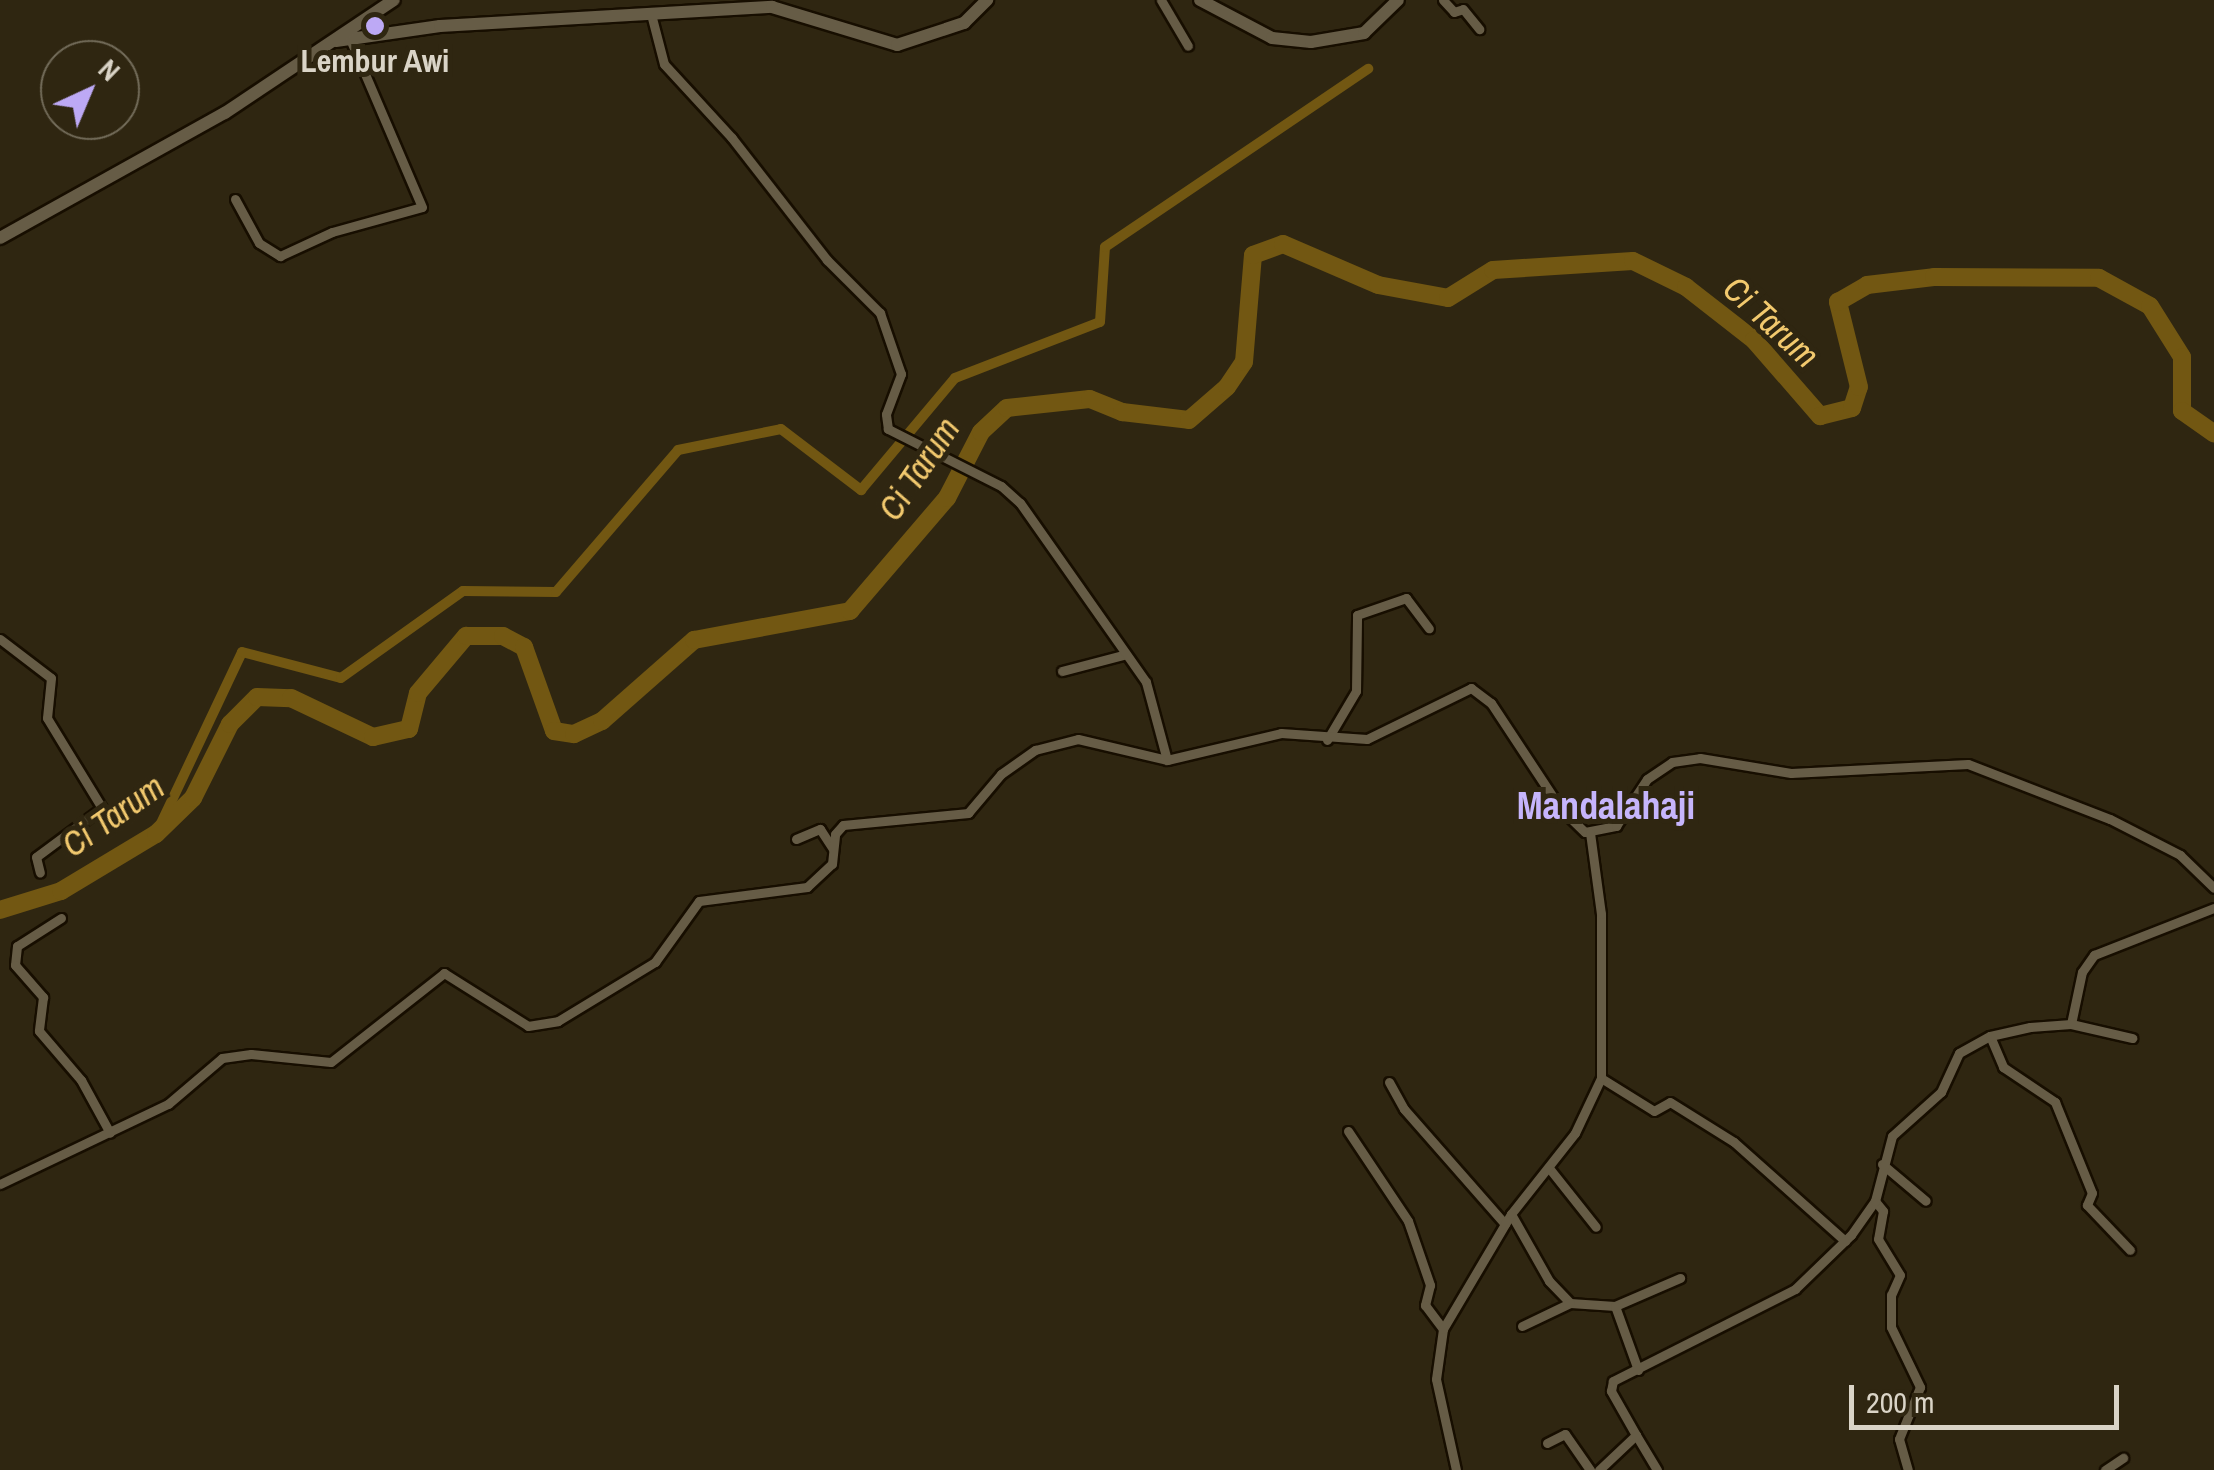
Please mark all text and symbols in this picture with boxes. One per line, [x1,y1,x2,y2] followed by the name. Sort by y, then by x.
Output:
[364,15,386,37] marker: Lembur Awi
[40,40,140,140] north arrow
[300,42,450,80] place label: Lembur Awi
[90,50,129,89] text: N
[1714,267,1828,377] water label: Ci Tarum
[869,409,969,529] water label: Ci Tarum
[54,766,172,866] water label: Ci Tarum
[1517,783,1695,829] district label: Mandalahaji
[1854,1365,2124,1427] scale bar
[1866,1382,1934,1422] text: 200 m

